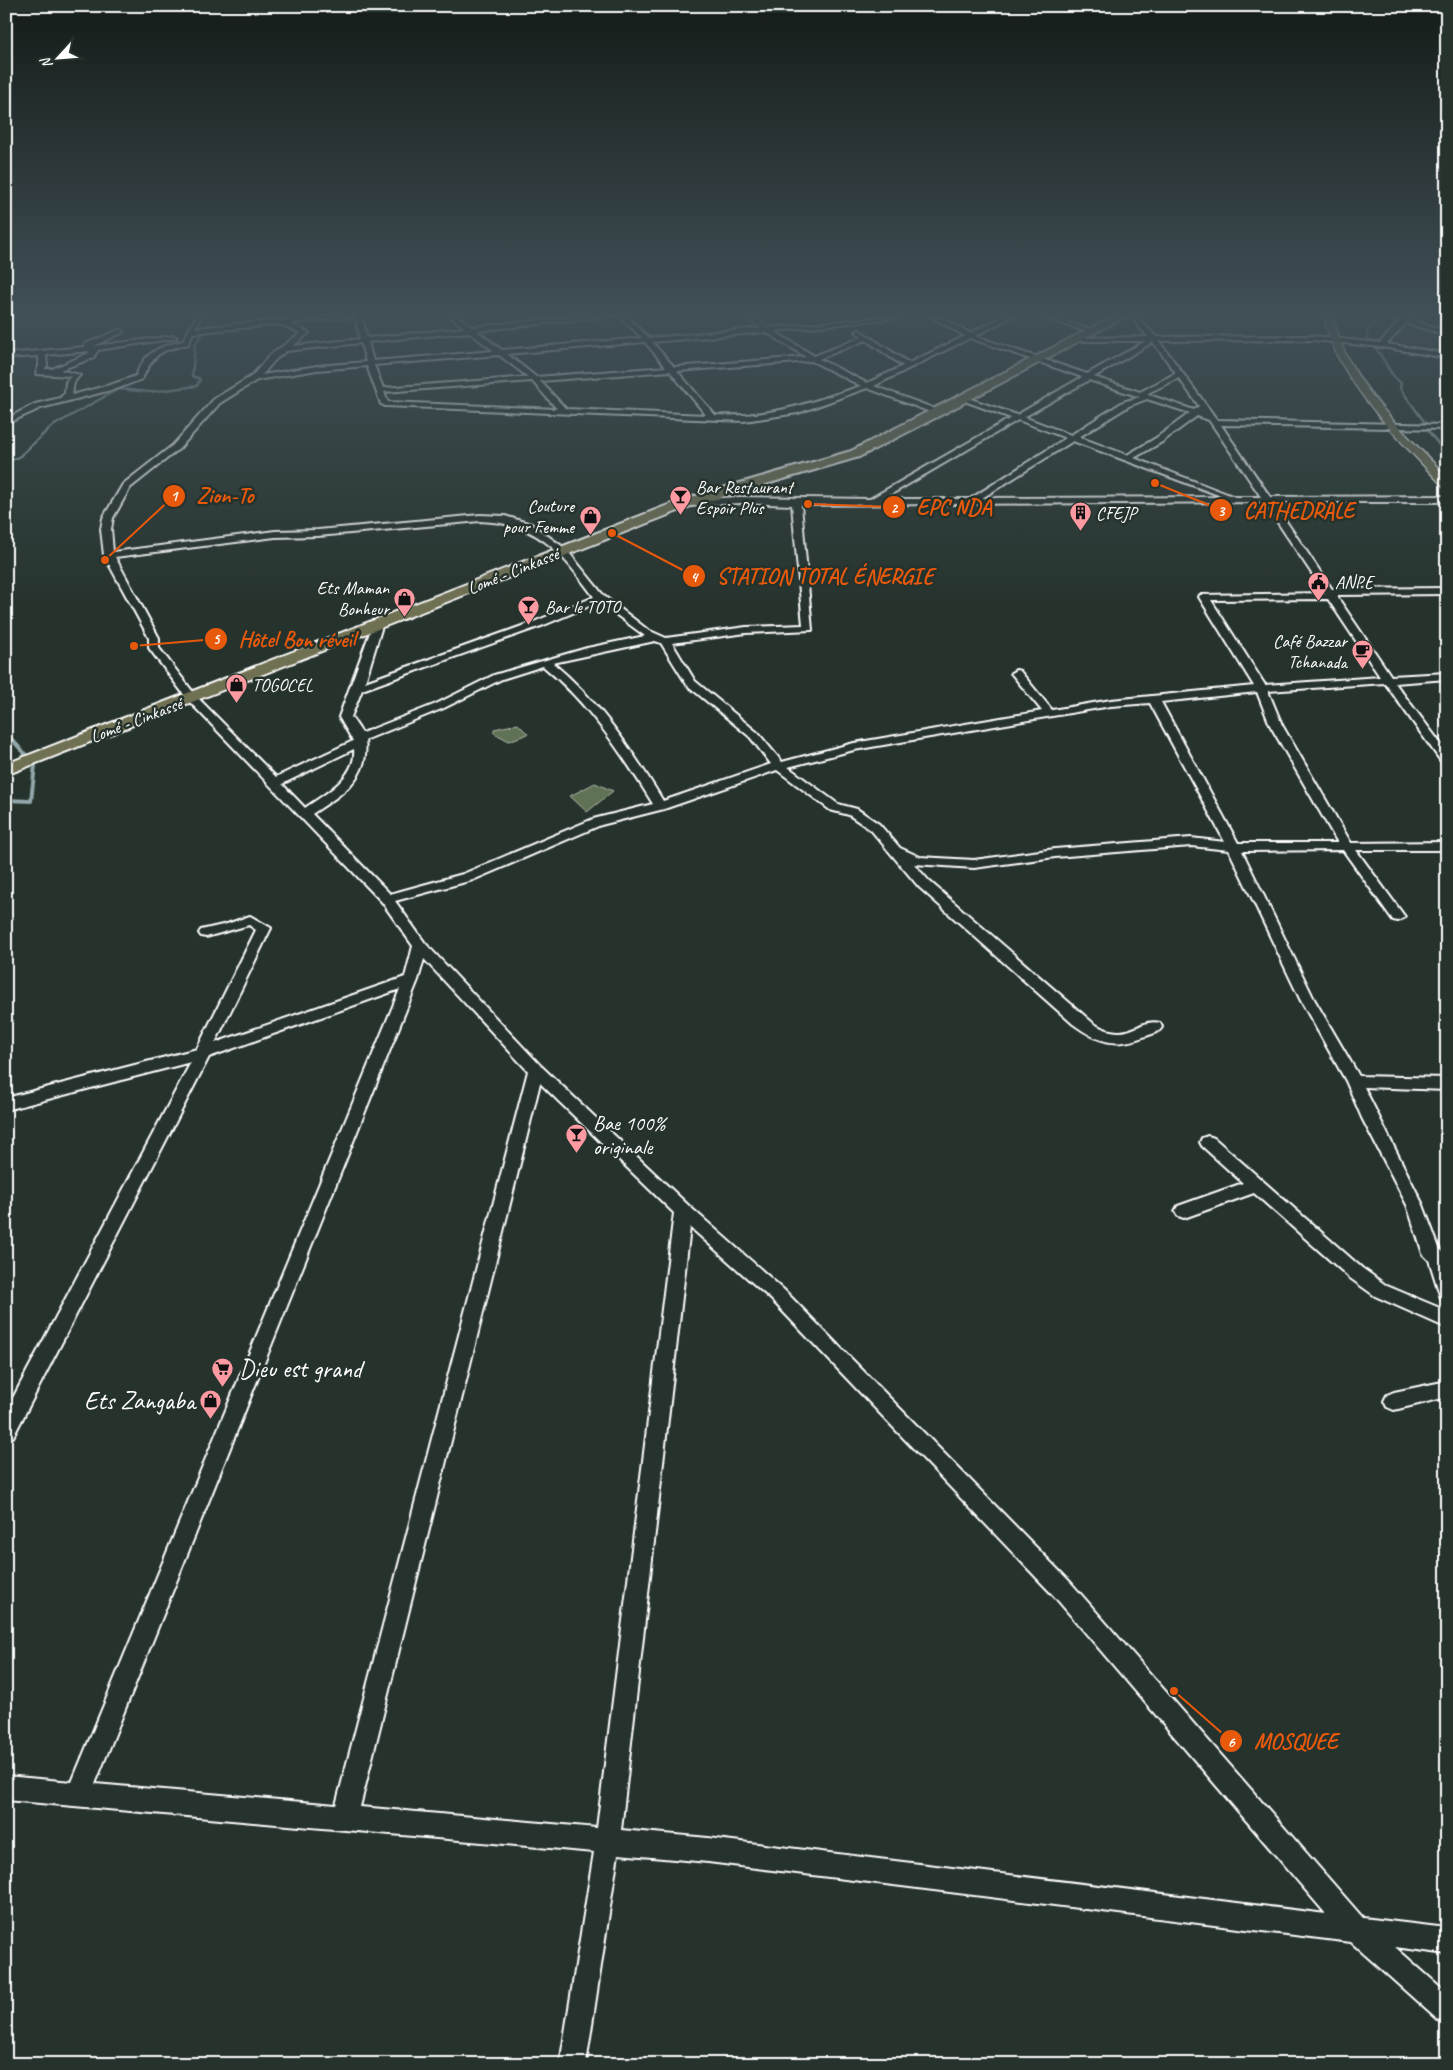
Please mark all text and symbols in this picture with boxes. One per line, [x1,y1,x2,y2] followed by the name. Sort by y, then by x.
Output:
[32,32,82,82] north arrow
[36,54,56,71] text: N
[696,476,796,519] place label: Bar Restaurant Espoir Plus
[161,477,263,514] callout: Zion-To
[196,482,256,510] text: Zion-To
[668,485,692,516] bar icon: Bar Restaurant Espoir Plus
[171,487,180,506] text: 1
[881,489,1002,526] callout: EPC NDA
[1208,492,1364,529] callout: CATHEDRALE
[917,494,993,522] text: EPC NDA
[503,495,575,538] place label: Couture pour Femme
[1244,497,1358,525] text: CATHEDRALE
[891,499,899,518] text: 2
[1068,501,1092,532] building icon: CFEJP
[1096,502,1139,524] place label: CFEJP
[1218,502,1226,521] text: 3
[578,504,602,535] shop icon: Couture pour Femme
[464,542,565,599] street label: Lomé - Cinkassé
[682,558,943,595] callout: STATION TOTAL ÉNERGIE
[717,562,937,591] text: STATION TOTAL ÉNERGIE
[691,568,700,587] text: 4
[1307,570,1331,601] public building icon: ANPE
[1335,571,1375,593] place label: ANPE
[317,577,391,620] place label: Ets Maman Bonheur
[393,586,417,617] shop icon: Ets Maman Bonheur
[517,595,541,626] bar icon: Bar le TOTO
[545,596,622,618] place label: Bar le TOTO
[203,621,365,658] callout: Hôtel Bon réveil
[238,626,360,654] text: Hôtel Bon réveil
[213,630,221,649] text: 5
[1273,630,1349,673] place label: Café Bazzar Tchanada
[1351,639,1375,670] cafe icon: Café Bazzar Tchanada
[224,673,248,704] shop icon: TOGOCEL
[252,674,314,696] place label: TOGOCEL
[87,691,188,748] street label: Lomé - Cinkassé
[593,1110,668,1160] place label: Bae 100% originale
[565,1123,589,1154] bar icon: Bae 100% originale
[239,1353,365,1385] place label: Dieu est grand
[211,1356,235,1387] supermarket icon: Dieu est grand
[84,1385,198,1417] place label: Ets Zangaba
[199,1388,223,1419] shop icon: Ets Zangaba
[1219,1723,1347,1760] callout: MOSQUEE
[1254,1728,1341,1756] text: MOSQUEE
[1227,1733,1235,1752] text: 6

